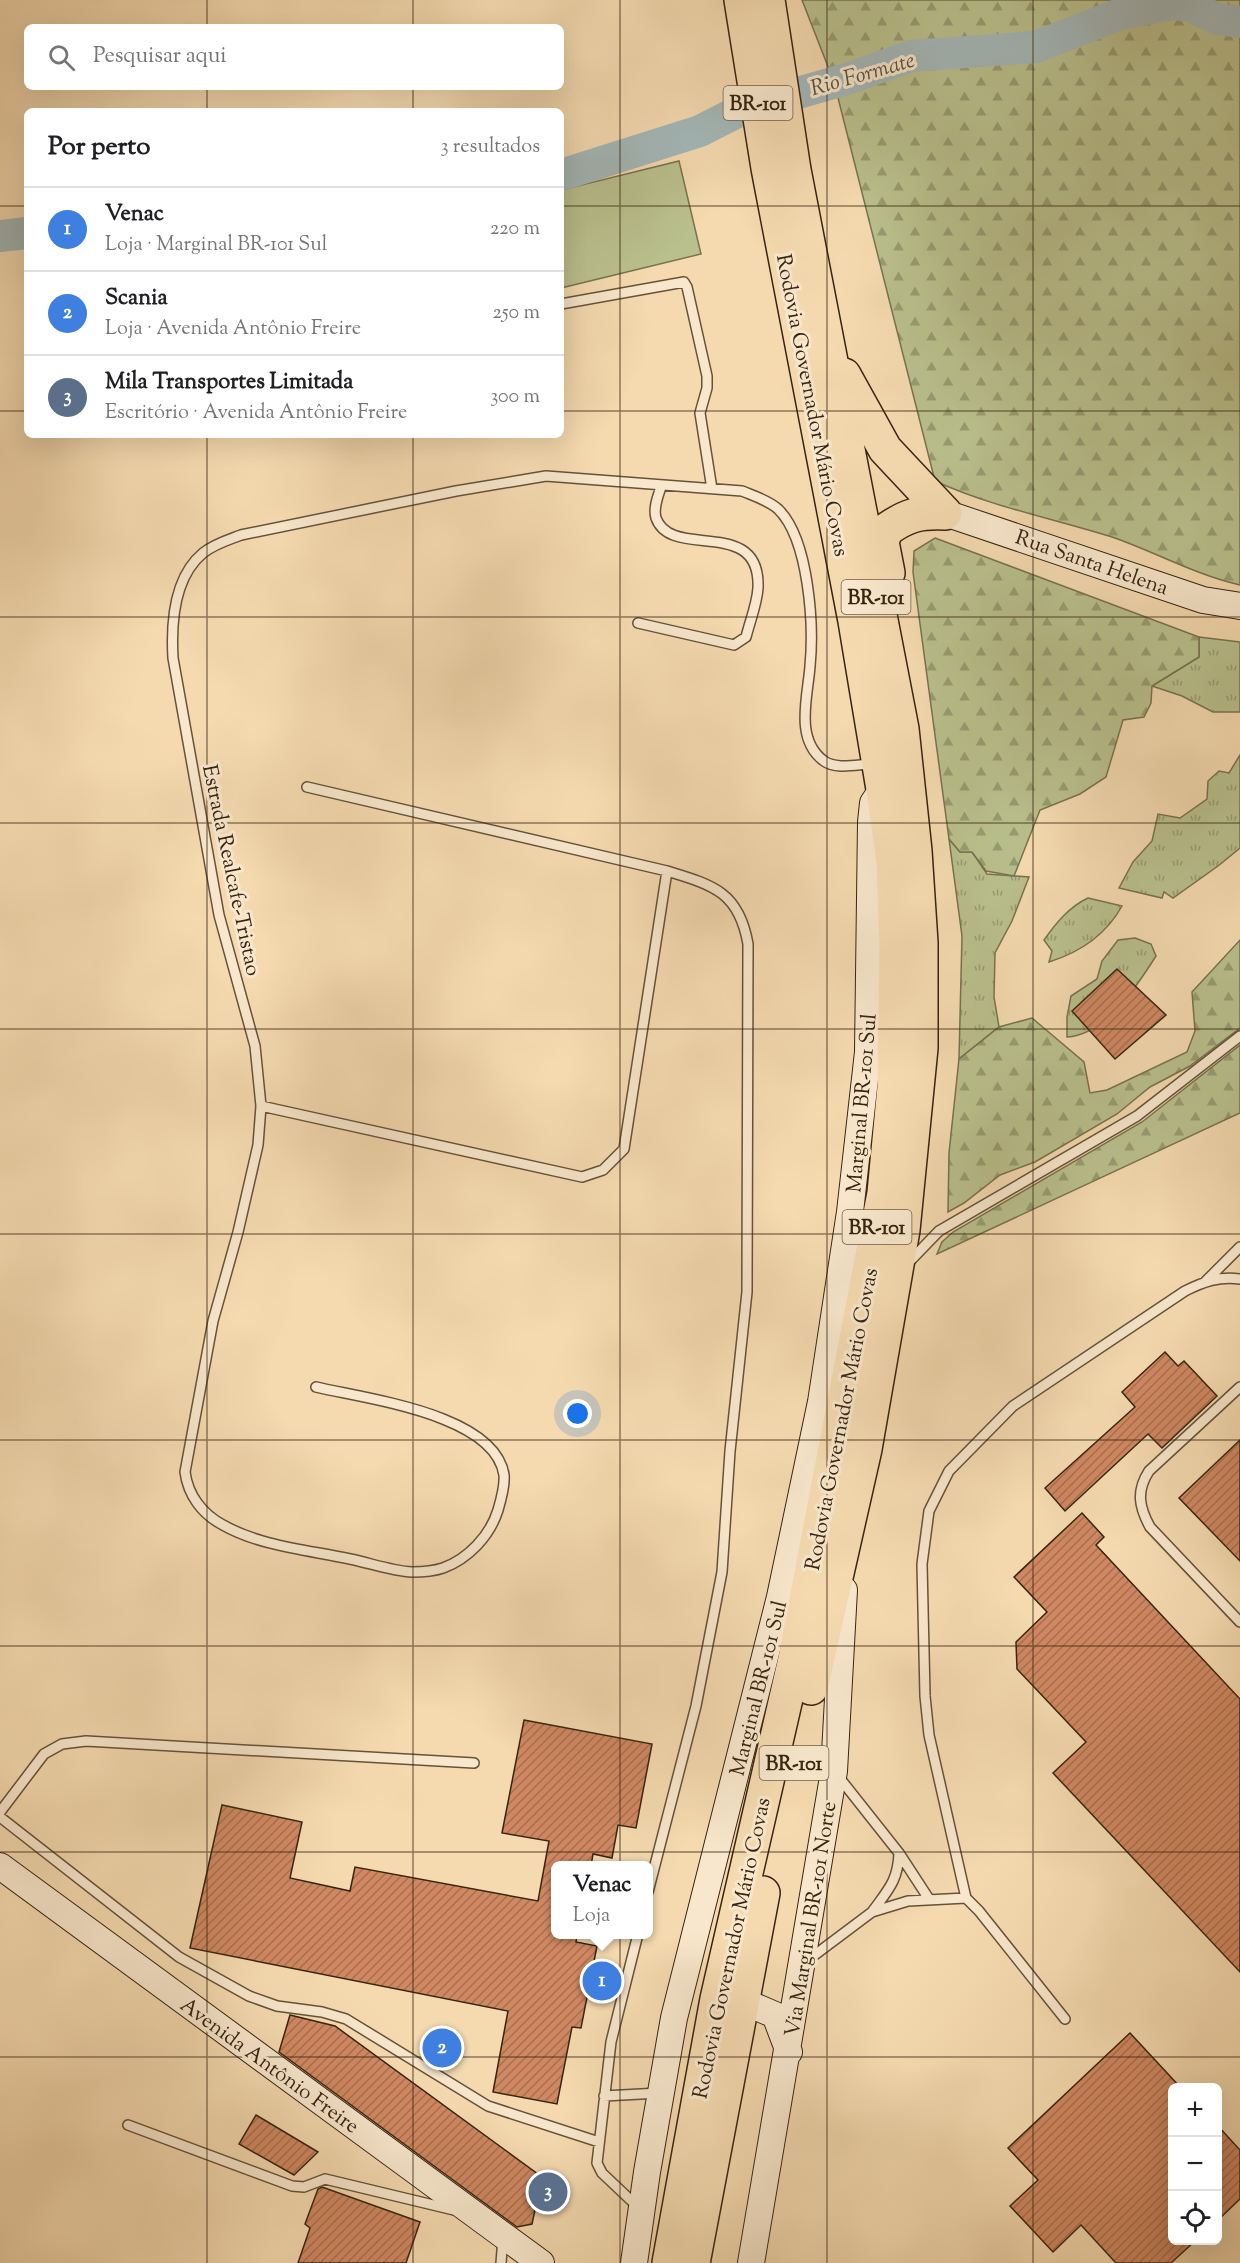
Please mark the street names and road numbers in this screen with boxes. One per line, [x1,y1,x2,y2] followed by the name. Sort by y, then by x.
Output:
[724,86,792,120] road number: BR-101
[767,252,855,559] street label: Rodovia Governador Mário Covas
[1011,524,1172,604] street label: Rua Santa Helena
[842,580,910,614] road number: BR-101
[193,762,267,979] street label: Estrada Realcafe-Tristao
[840,1012,886,1194] street label: Marginal BR-101 Sul
[842,1210,912,1244] road number: BR-101
[799,1266,887,1573] street label: Rodovia Governador Mário Covas
[724,1598,796,1779] street label: Marginal BR-101 Sul
[760,1746,828,1780] road number: BR-101
[686,1795,780,2102] street label: Rodovia Governador Mário Covas
[779,1799,845,2039] street label: Via Marginal BR-101 Norte
[173,1991,365,2142] street label: Avenida Antônio Freire

